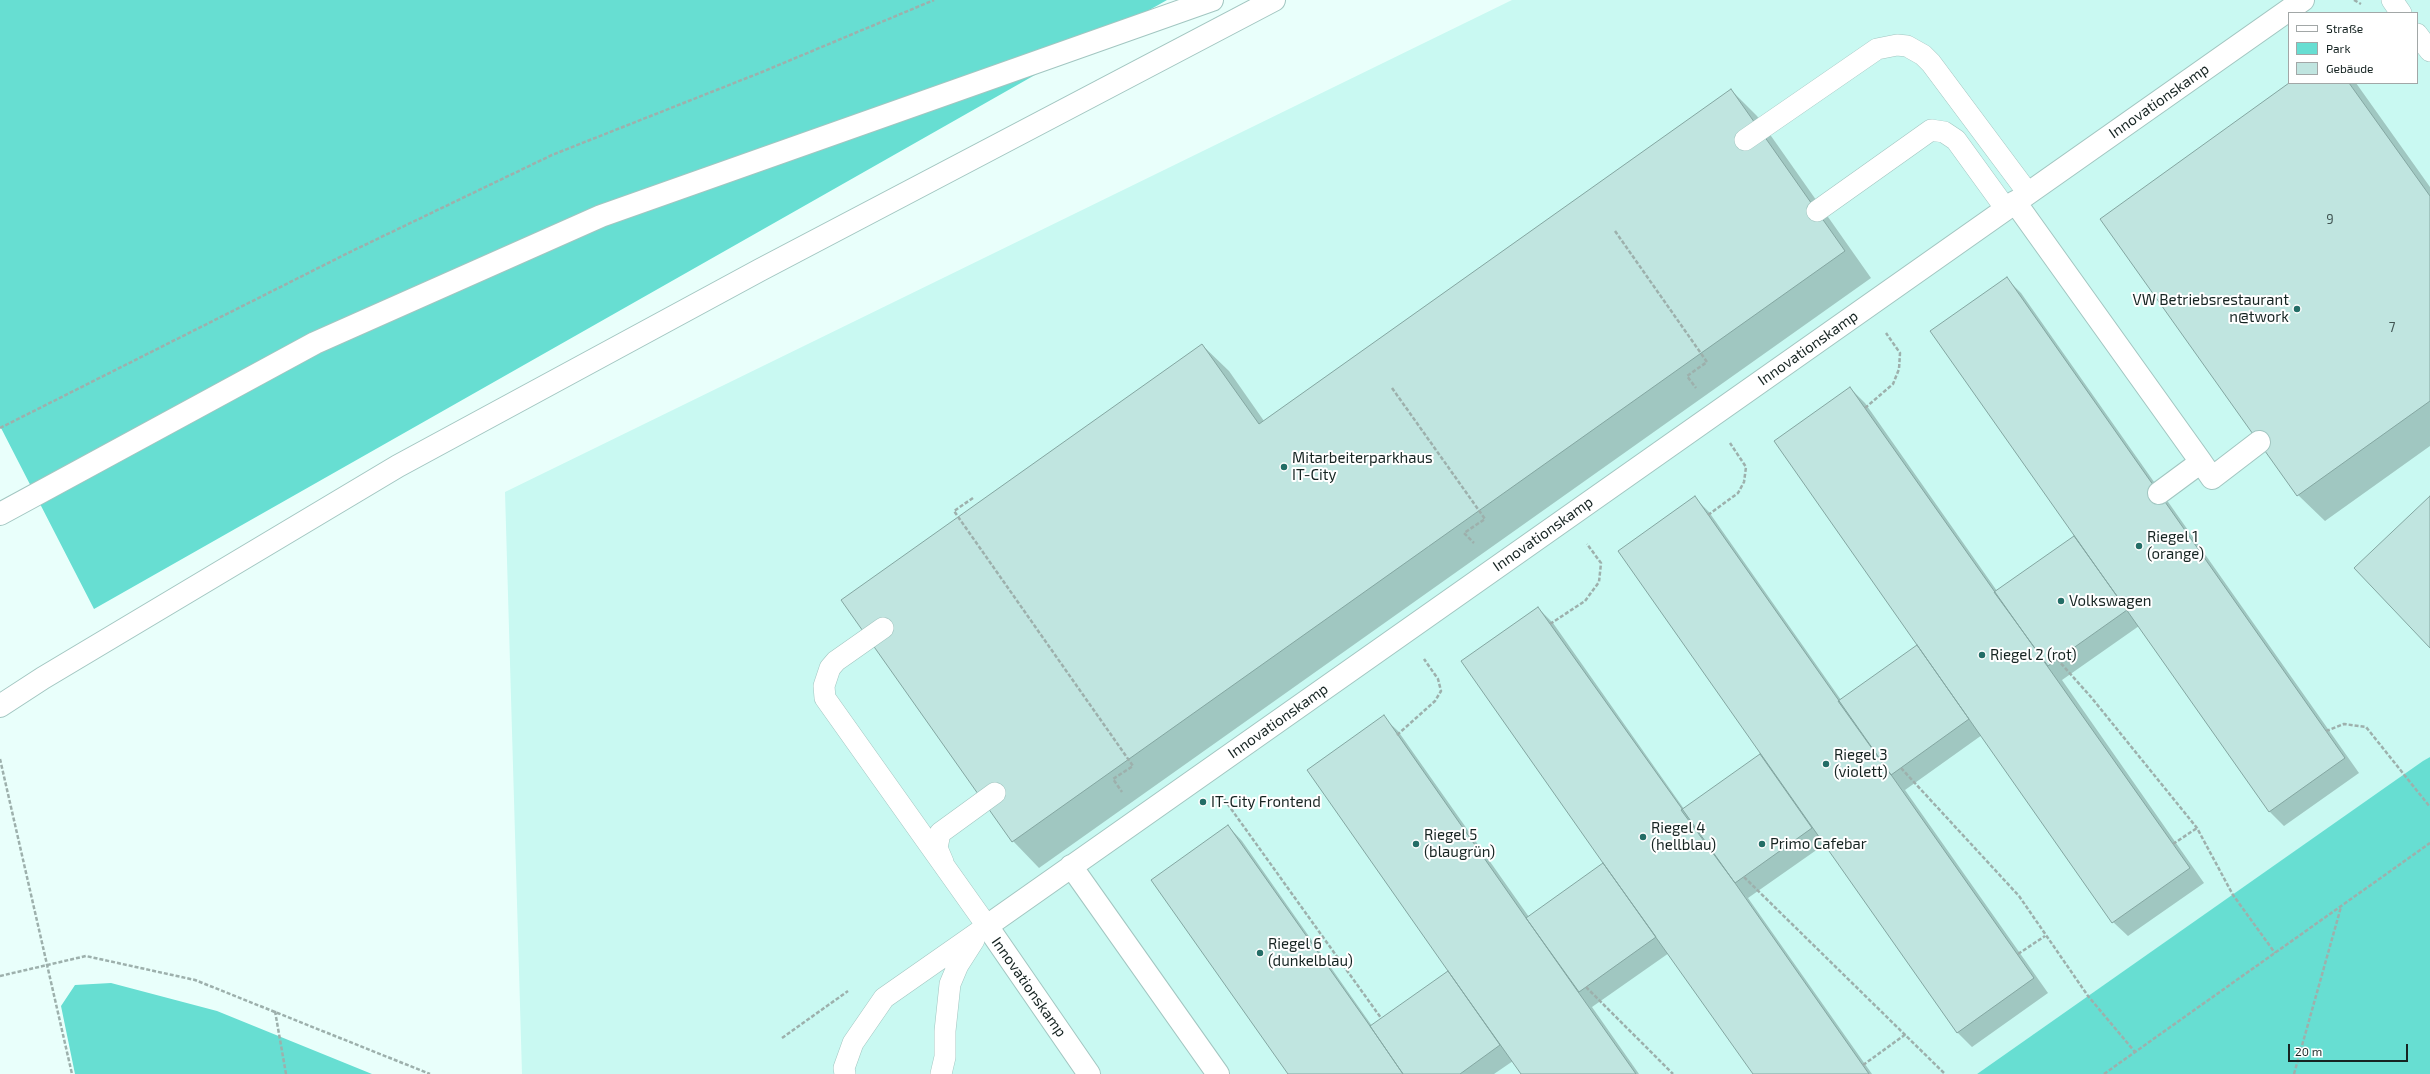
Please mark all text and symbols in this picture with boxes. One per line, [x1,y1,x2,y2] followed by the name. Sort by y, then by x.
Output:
[2288,12,2418,84] legend
[2326,21,2363,35] text: Straße
[2326,41,2351,55] text: Park
[2106,60,2212,142] street label: Innovationskamp
[2326,61,2374,75] text: Gebäude
[2326,212,2334,228] house number: 9
[2133,291,2289,326] place label: VW Betriebsrestaurant n@twork
[2292,304,2302,314] marker: VW Betriebsrestaurant n@twork
[1755,307,1861,389] street label: Innovationskamp
[2389,320,2395,336] house number: 7
[1292,449,1433,484] place label: Mitarbeiterparkhaus IT-City
[1279,462,1289,472] marker: Mitarbeiterparkhaus IT-City
[1490,493,1596,575] street label: Innovationskamp
[2147,528,2204,563] place label: Riegel 1 (orange)
[2134,541,2144,551] marker: Riegel 1 (orange)
[2069,592,2151,610] place label: Volkswagen
[2056,596,2066,606] marker: Volkswagen
[1990,646,2077,664] place label: Riegel 2 (rot)
[1977,650,1987,660] marker: Riegel 2 (rot)
[1225,680,1331,762] street label: Innovationskamp
[1834,746,1888,781] place label: Riegel 3 (violett)
[1821,759,1831,769] marker: Riegel 3 (violett)
[1211,793,1321,811] place label: IT-City Frontend
[1198,797,1208,807] marker: IT-City Frontend
[1651,819,1716,854] place label: Riegel 4 (hellblau)
[1424,826,1495,861] place label: Riegel 5 (blaugrün)
[1638,832,1648,842] marker: Riegel 4 (hellblau)
[1770,835,1867,853] place label: Primo Cafebar
[1411,839,1421,849] marker: Riegel 5 (blaugrün)
[1757,839,1767,849] marker: Primo Cafebar
[988,934,1070,1040] street label: Innovationskamp
[1268,935,1353,970] place label: Riegel 6 (dunkelblau)
[1255,948,1265,958] marker: Riegel 6 (dunkelblau)
[2290,1036,2410,1062] scale bar
[2295,1044,2322,1058] text: 20 m

